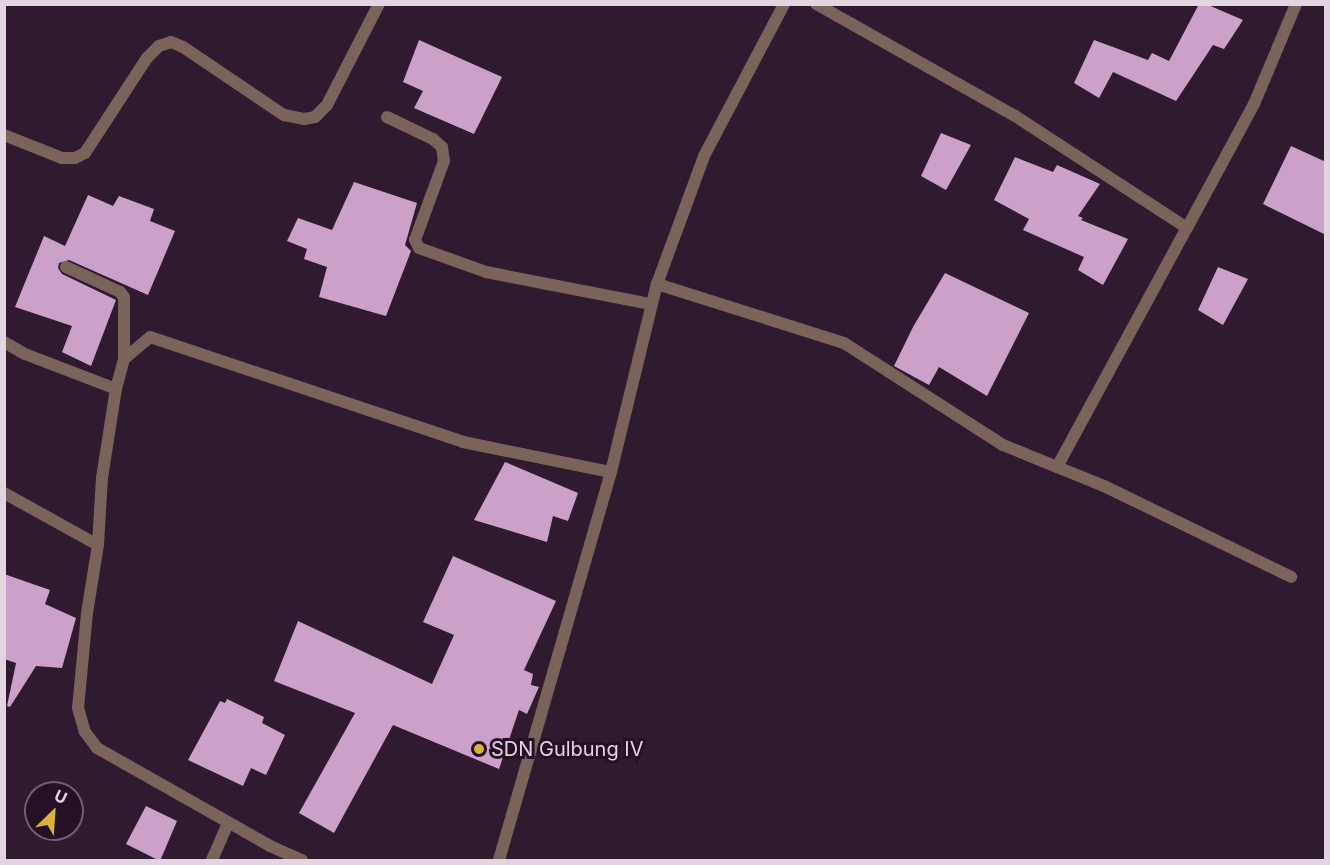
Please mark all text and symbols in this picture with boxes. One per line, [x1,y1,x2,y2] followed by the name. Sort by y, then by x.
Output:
[491,737,644,761] place label: SDN Gulbung IV
[472,742,486,756] marker: SDN Gulbung IV
[24,781,84,841] north arrow
[51,785,70,808] text: U

